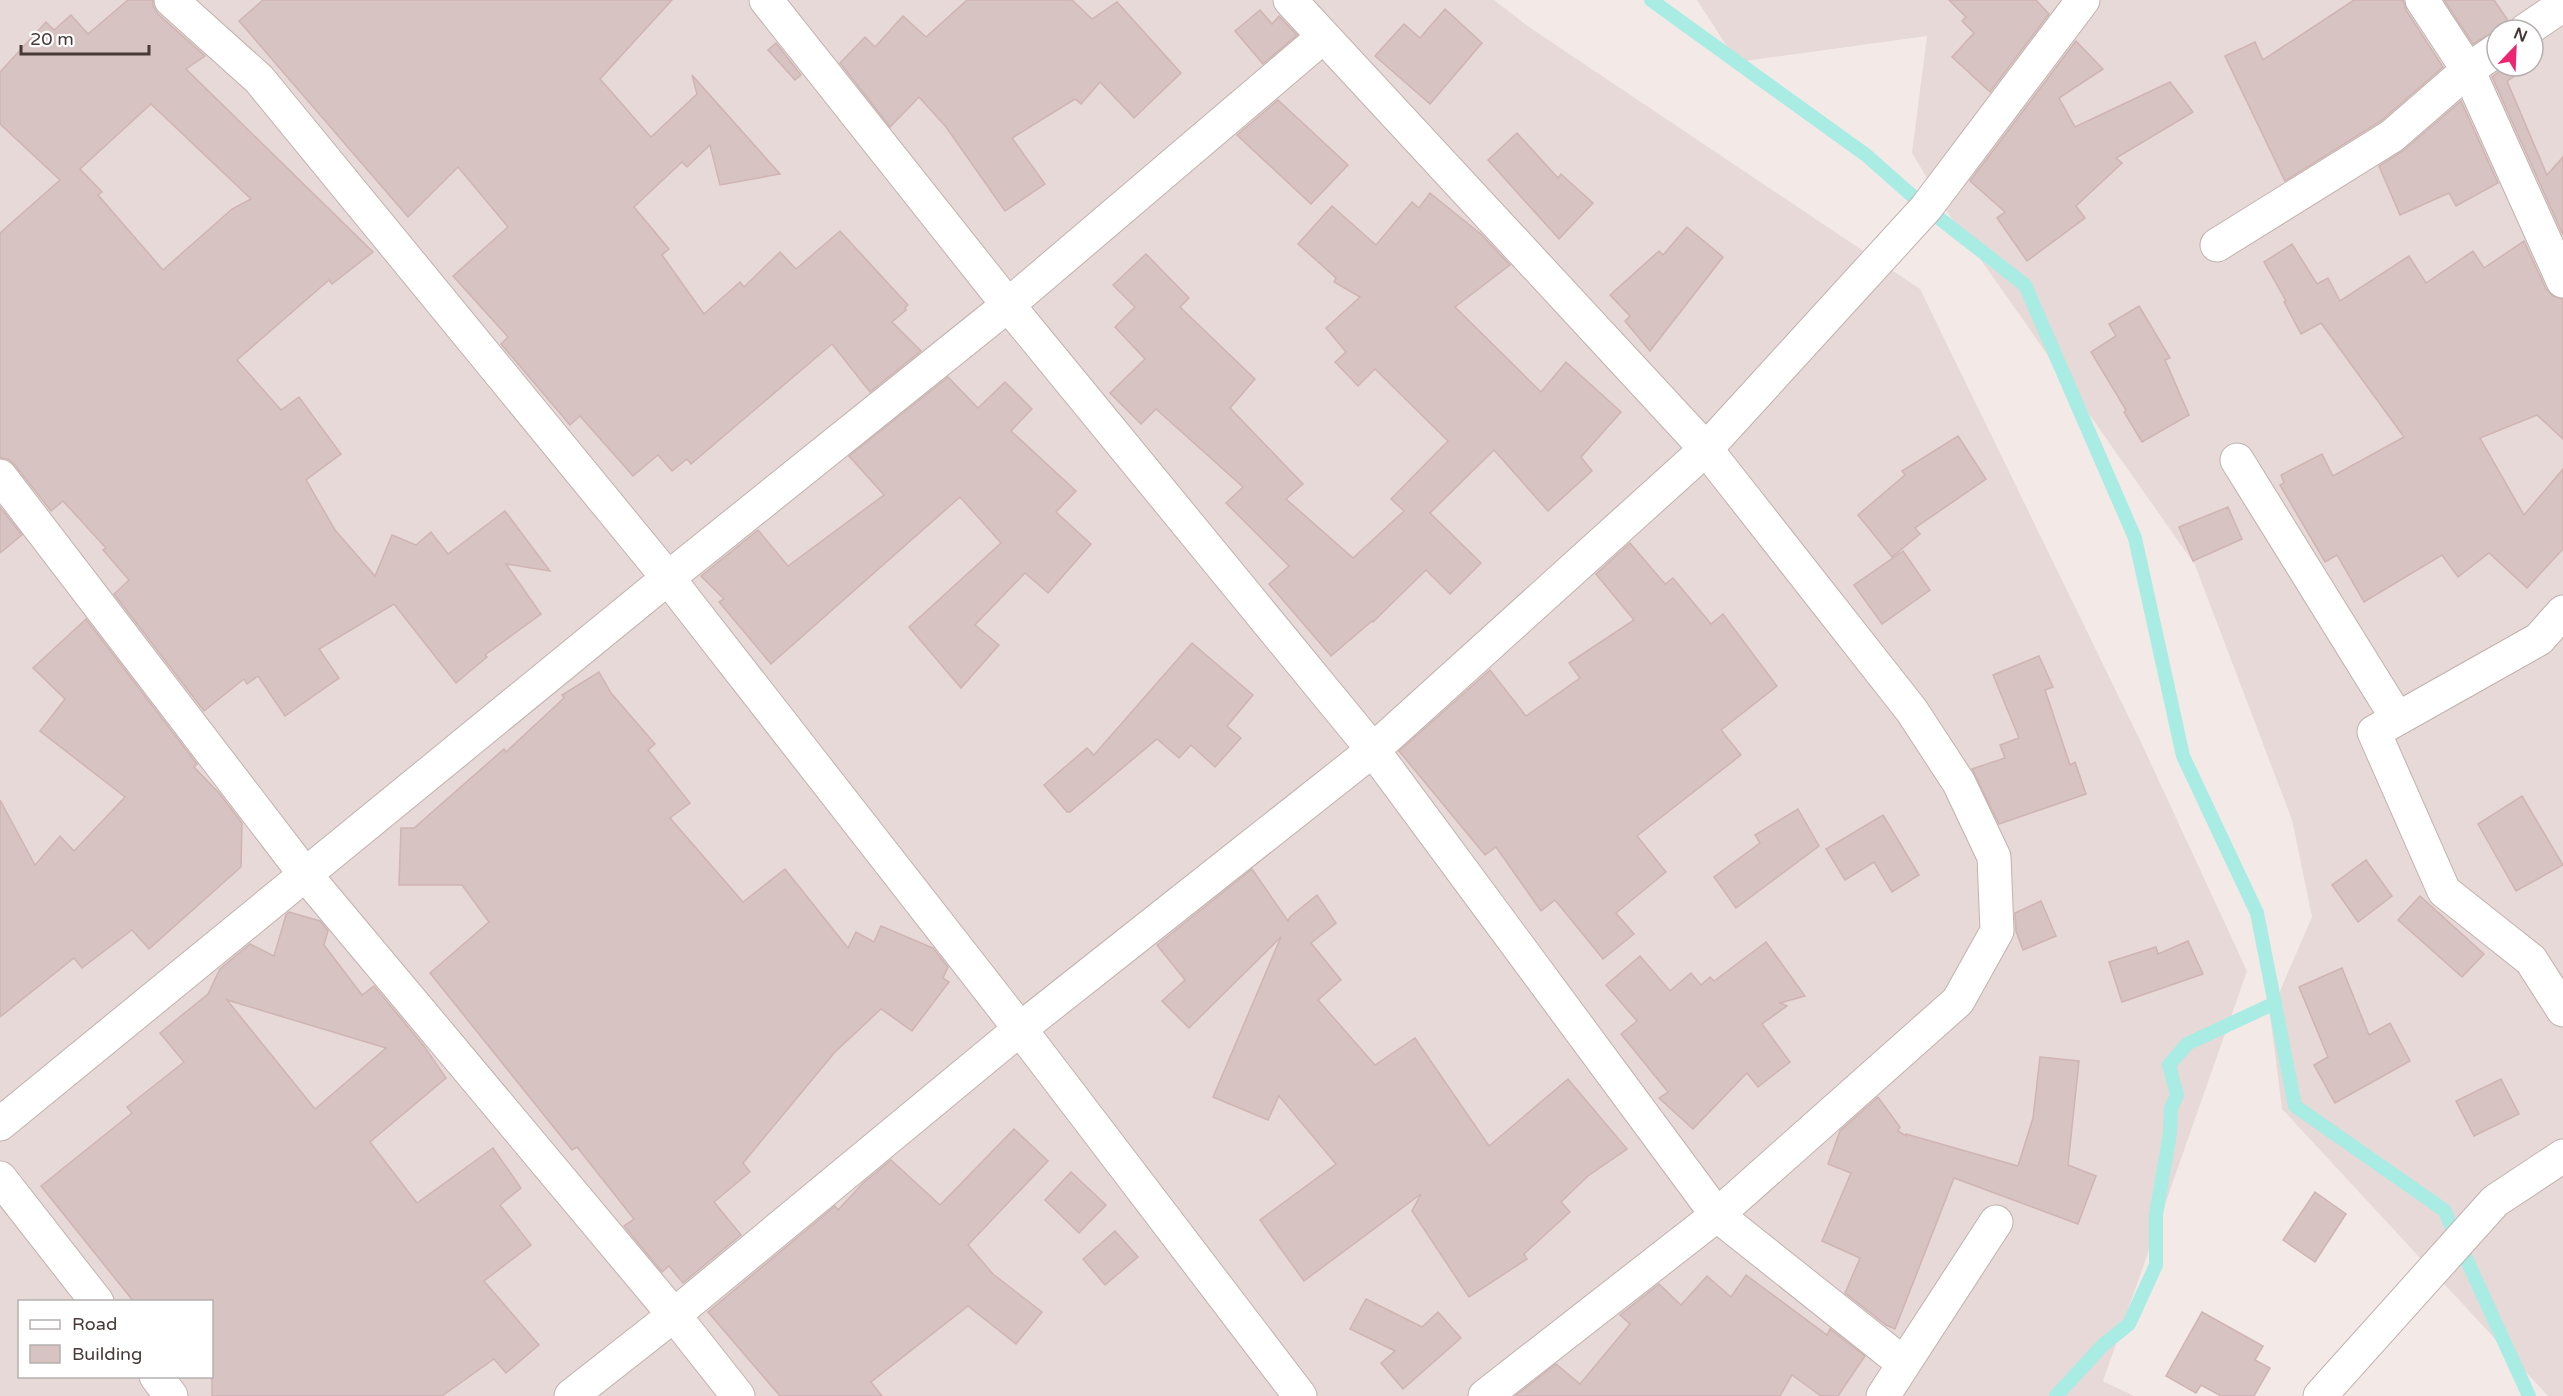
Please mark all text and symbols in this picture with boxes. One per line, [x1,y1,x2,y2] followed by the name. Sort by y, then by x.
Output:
[21,18,148,56] scale bar
[2485,18,2545,78] north arrow
[2511,23,2530,47] text: N
[30,28,74,50] text: 20 m
[18,1300,213,1378] legend
[72,1313,117,1335] text: Road
[72,1343,142,1365] text: Building

